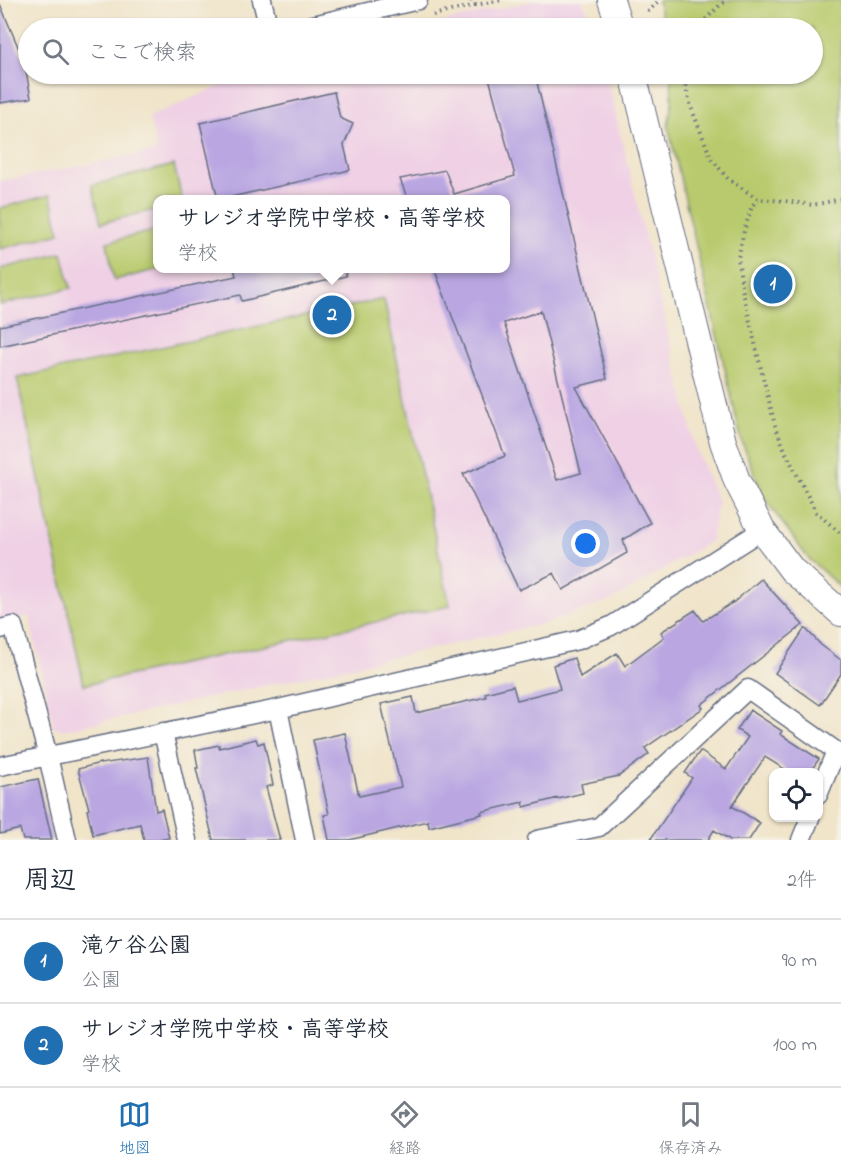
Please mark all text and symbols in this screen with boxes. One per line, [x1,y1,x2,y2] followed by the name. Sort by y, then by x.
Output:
[18,18,823,84] search box
[39,35,72,68] icon: search
[87,38,197,70] text: ここで検索
[153,195,510,273] popup
[177,204,486,236] text: サレジオ学院中学校・高等学校
[177,240,217,269] text: 学校
[754,262,792,306] pin: 1
[312,292,352,338] pin: 2
[571,529,600,558] your location
[769,768,823,822] map controls
[769,768,823,822] button: locate
[24,863,76,901] text: 周辺
[787,867,817,896] text: 2件
[81,931,191,963] text: 滝ケ谷公園
[40,947,47,976] text: 1
[782,947,817,976] text: 90 m
[81,967,121,996] text: 公園
[81,1015,389,1047] text: サレジオ学院中学校・高等学校
[39,1031,48,1060] text: 2
[773,1031,817,1060] text: 100 m
[81,1051,121,1080] text: 学校
[118,1098,151,1161] tab: 地図
[388,1098,421,1161] tab: 経路
[658,1098,722,1161] tab: 保存済み

